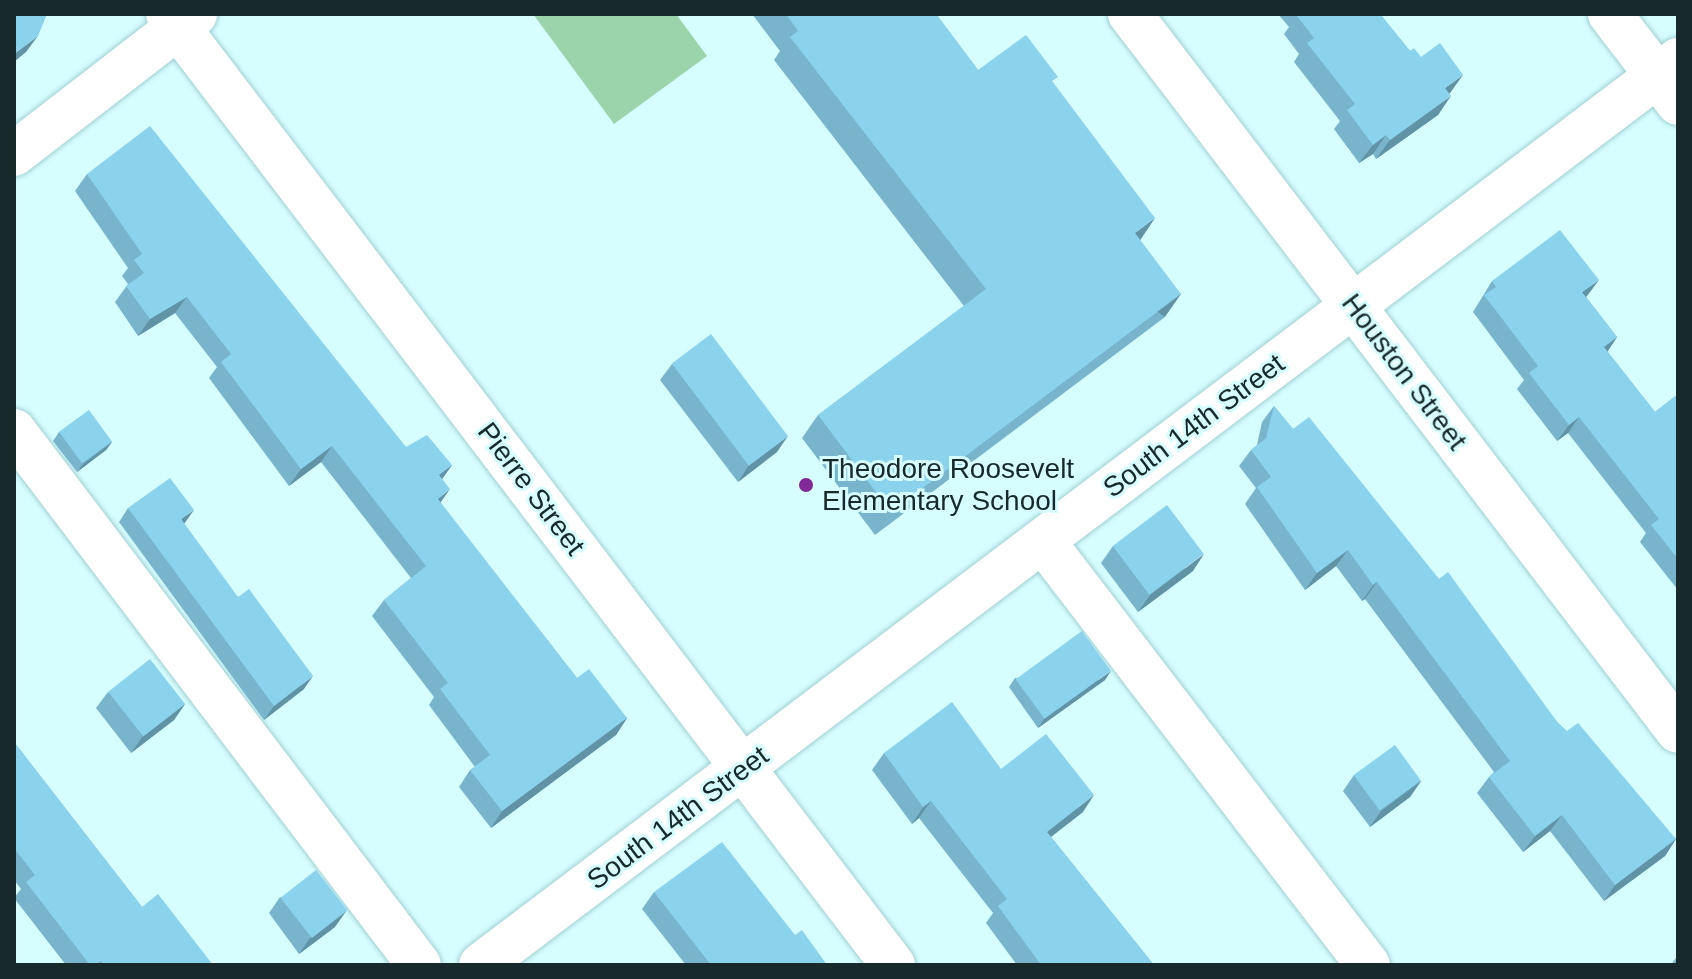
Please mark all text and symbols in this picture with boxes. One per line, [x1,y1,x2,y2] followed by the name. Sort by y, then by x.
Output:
[1334,287,1474,457] street label: Houston Street
[1097,347,1291,505] street label: South 14th Street
[470,416,592,562] street label: Pierre Street
[822,452,1074,518] place label: Theodore Roosevelt Elementary School
[797,476,815,494] marker: Theodore Roosevelt Elementary School
[581,739,775,897] street label: South 14th Street

